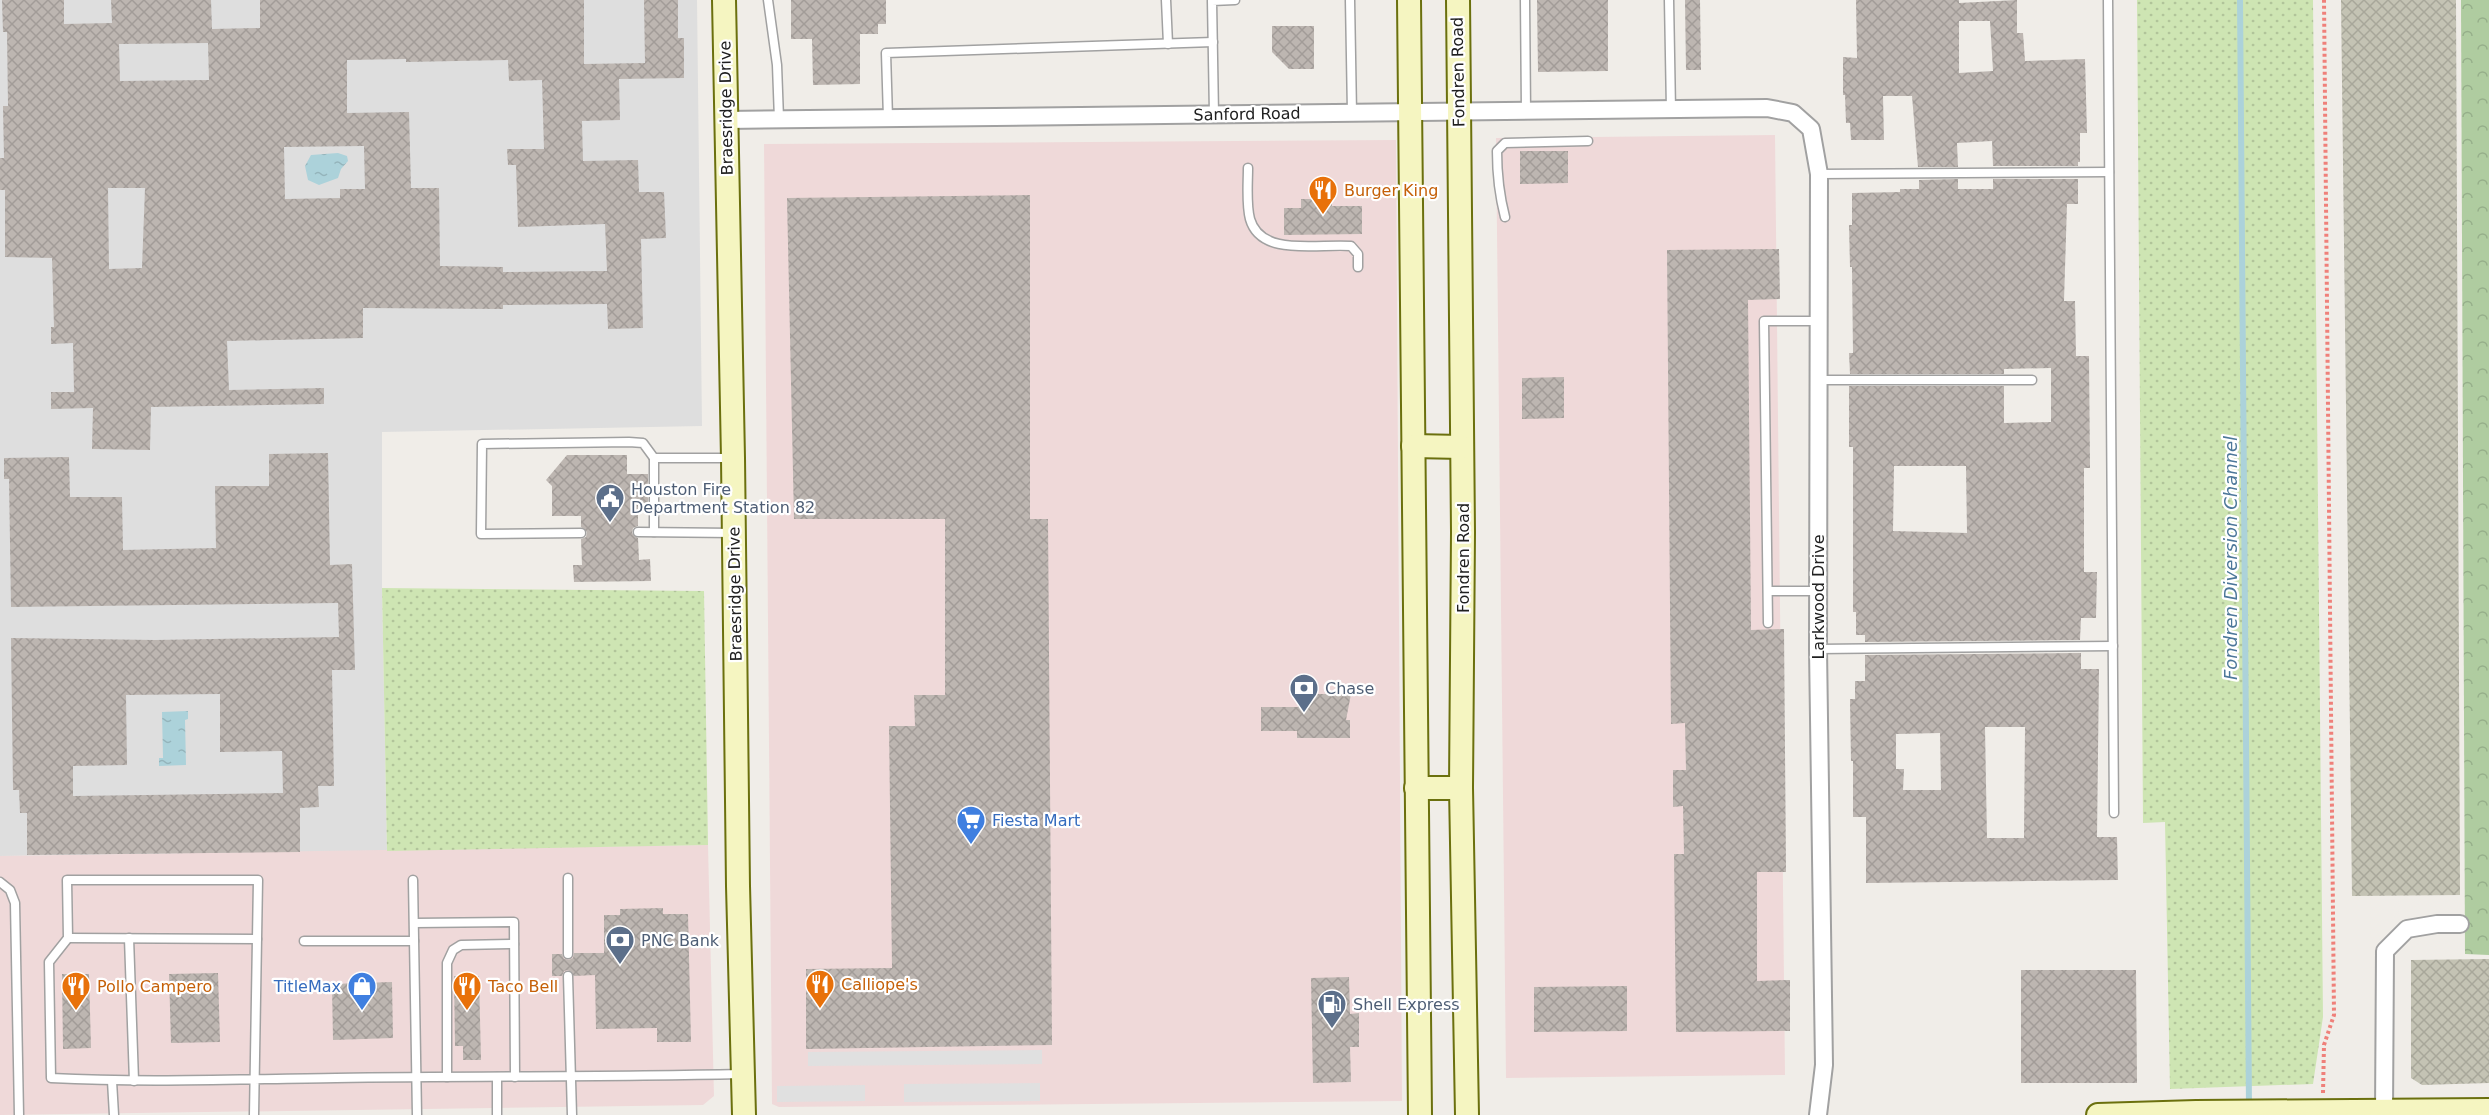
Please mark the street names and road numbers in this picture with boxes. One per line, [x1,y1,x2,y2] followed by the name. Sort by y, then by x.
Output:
[1448,17,1468,127] street label: Fondren Road
[715,41,737,175] street label: Braesridge Drive
[1193,104,1301,124] street label: Sanford Road
[1454,503,1473,613] street label: Fondren Road
[724,527,746,661] street label: Braesridge Drive
[1809,534,1828,660] street label: Larkwood Drive

